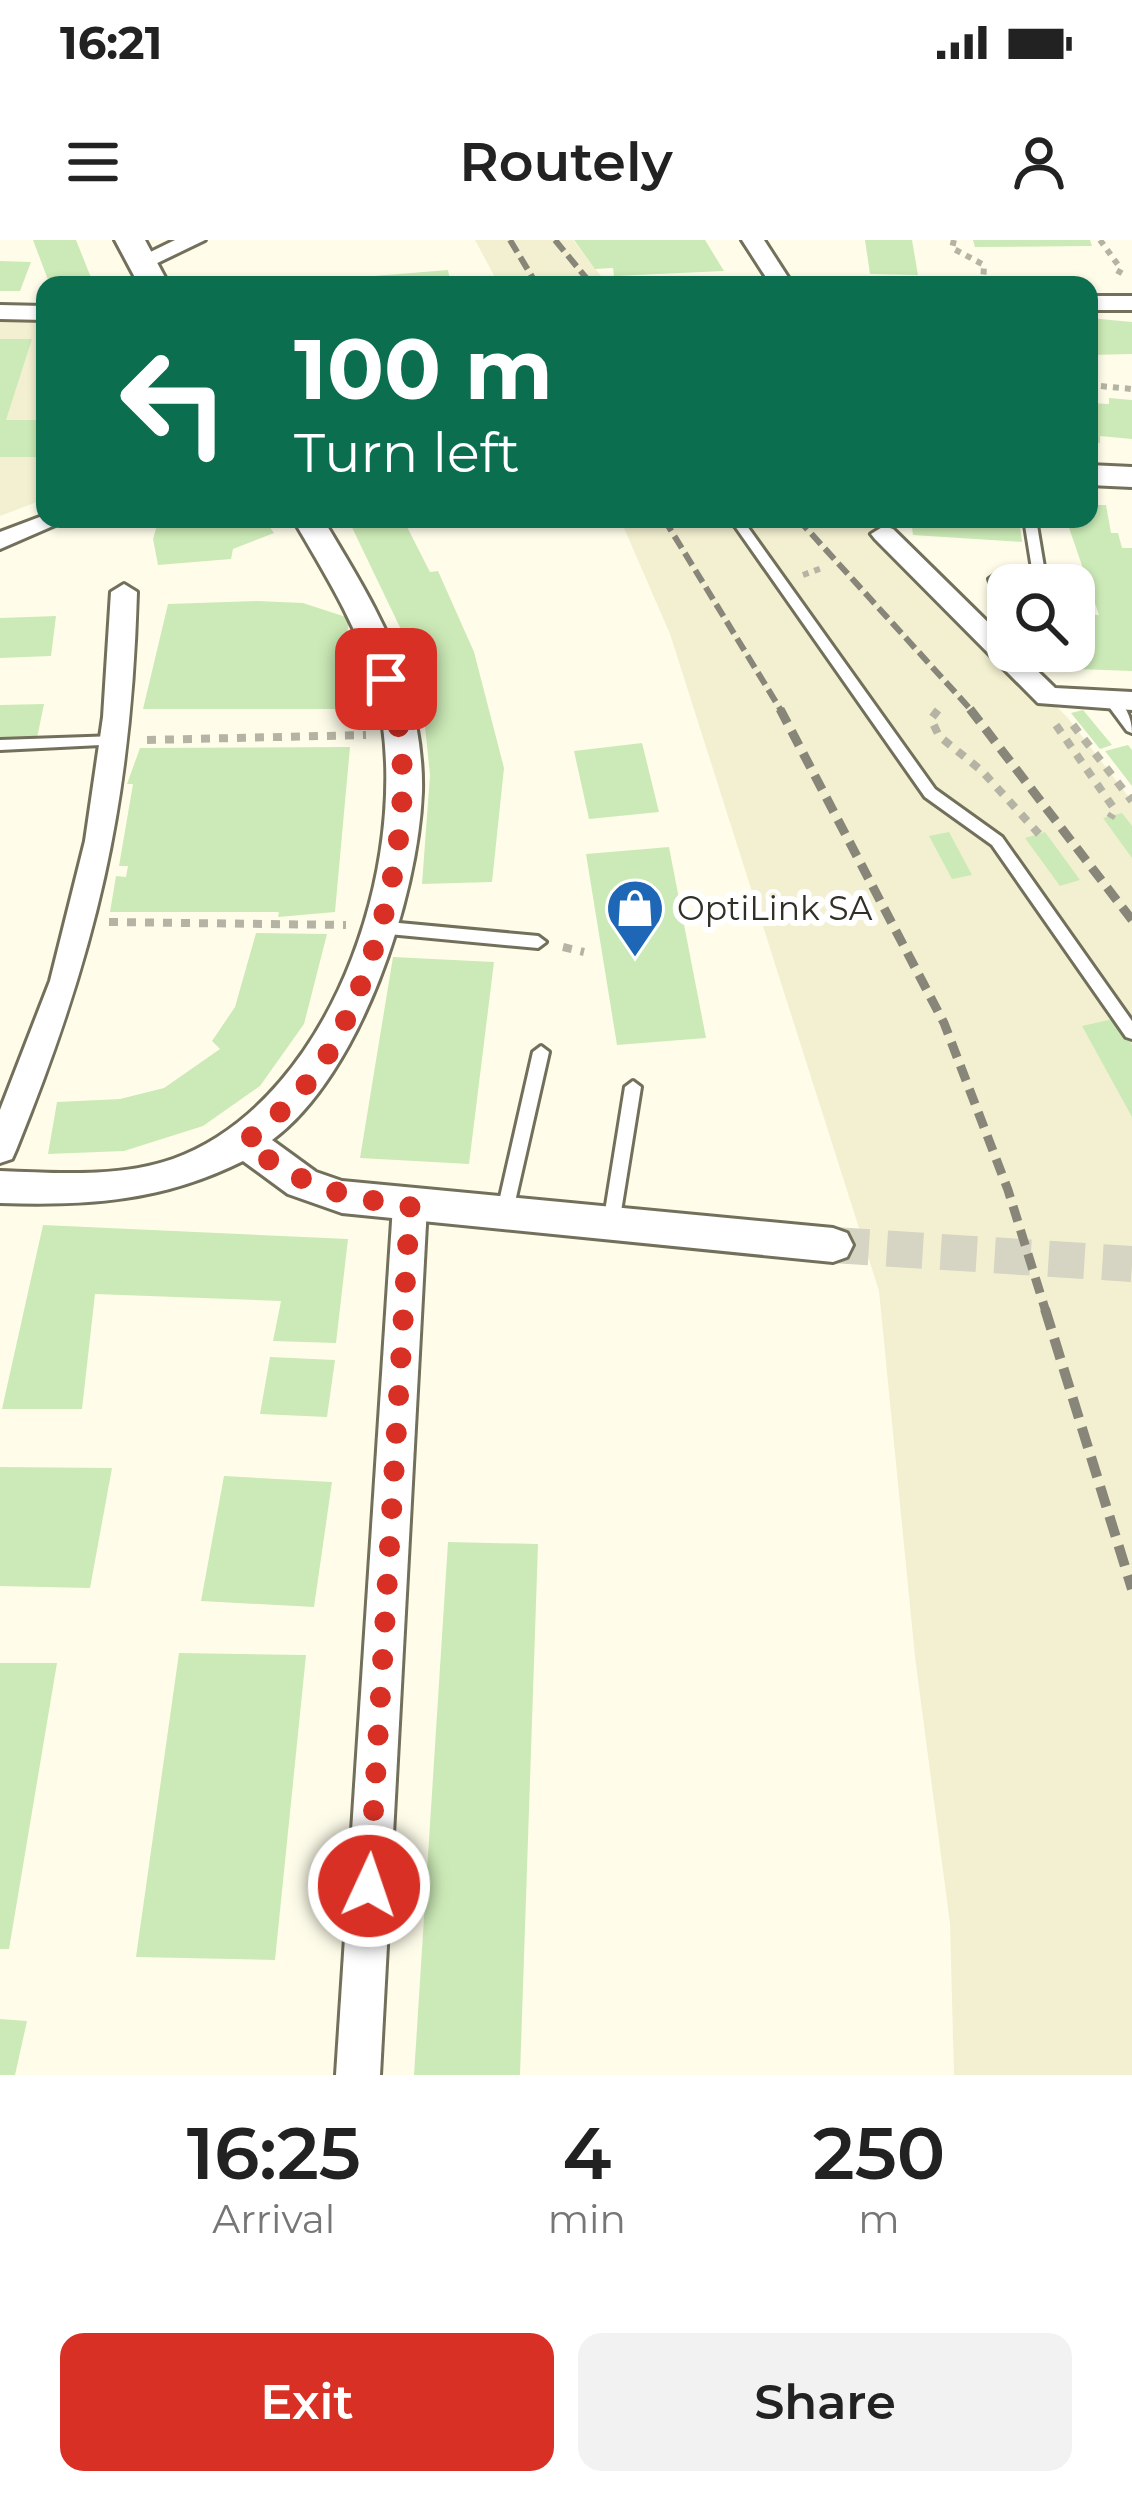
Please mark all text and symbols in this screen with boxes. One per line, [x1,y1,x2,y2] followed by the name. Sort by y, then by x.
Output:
[60,15,162,70] text: 16:21
[60,129,126,195] icon: menu
[459,129,673,195] text: Routely
[1006,129,1072,195] icon: person
[294,318,553,420] text: 100 m
[96,324,252,480] icon: left
[294,420,520,486] text: Turn left
[987,564,1095,672] map controls
[987,564,1095,672] button: search
[335,628,437,730] pin
[353,646,419,712] icon: arrive
[604,877,666,959] shop icon: OptiLink SA
[677,888,873,928] place label: OptiLink SA
[306,1823,432,1949] position arrow
[187,2109,361,2197] text: 16:25
[562,2109,611,2197] text: 4
[813,2109,945,2197] text: 250
[212,2195,335,2243] text: Arrival
[548,2195,626,2243] text: min
[858,2195,900,2243] text: m
[60,2333,554,2471] button: Exit
[578,2333,1072,2471] button: Share

